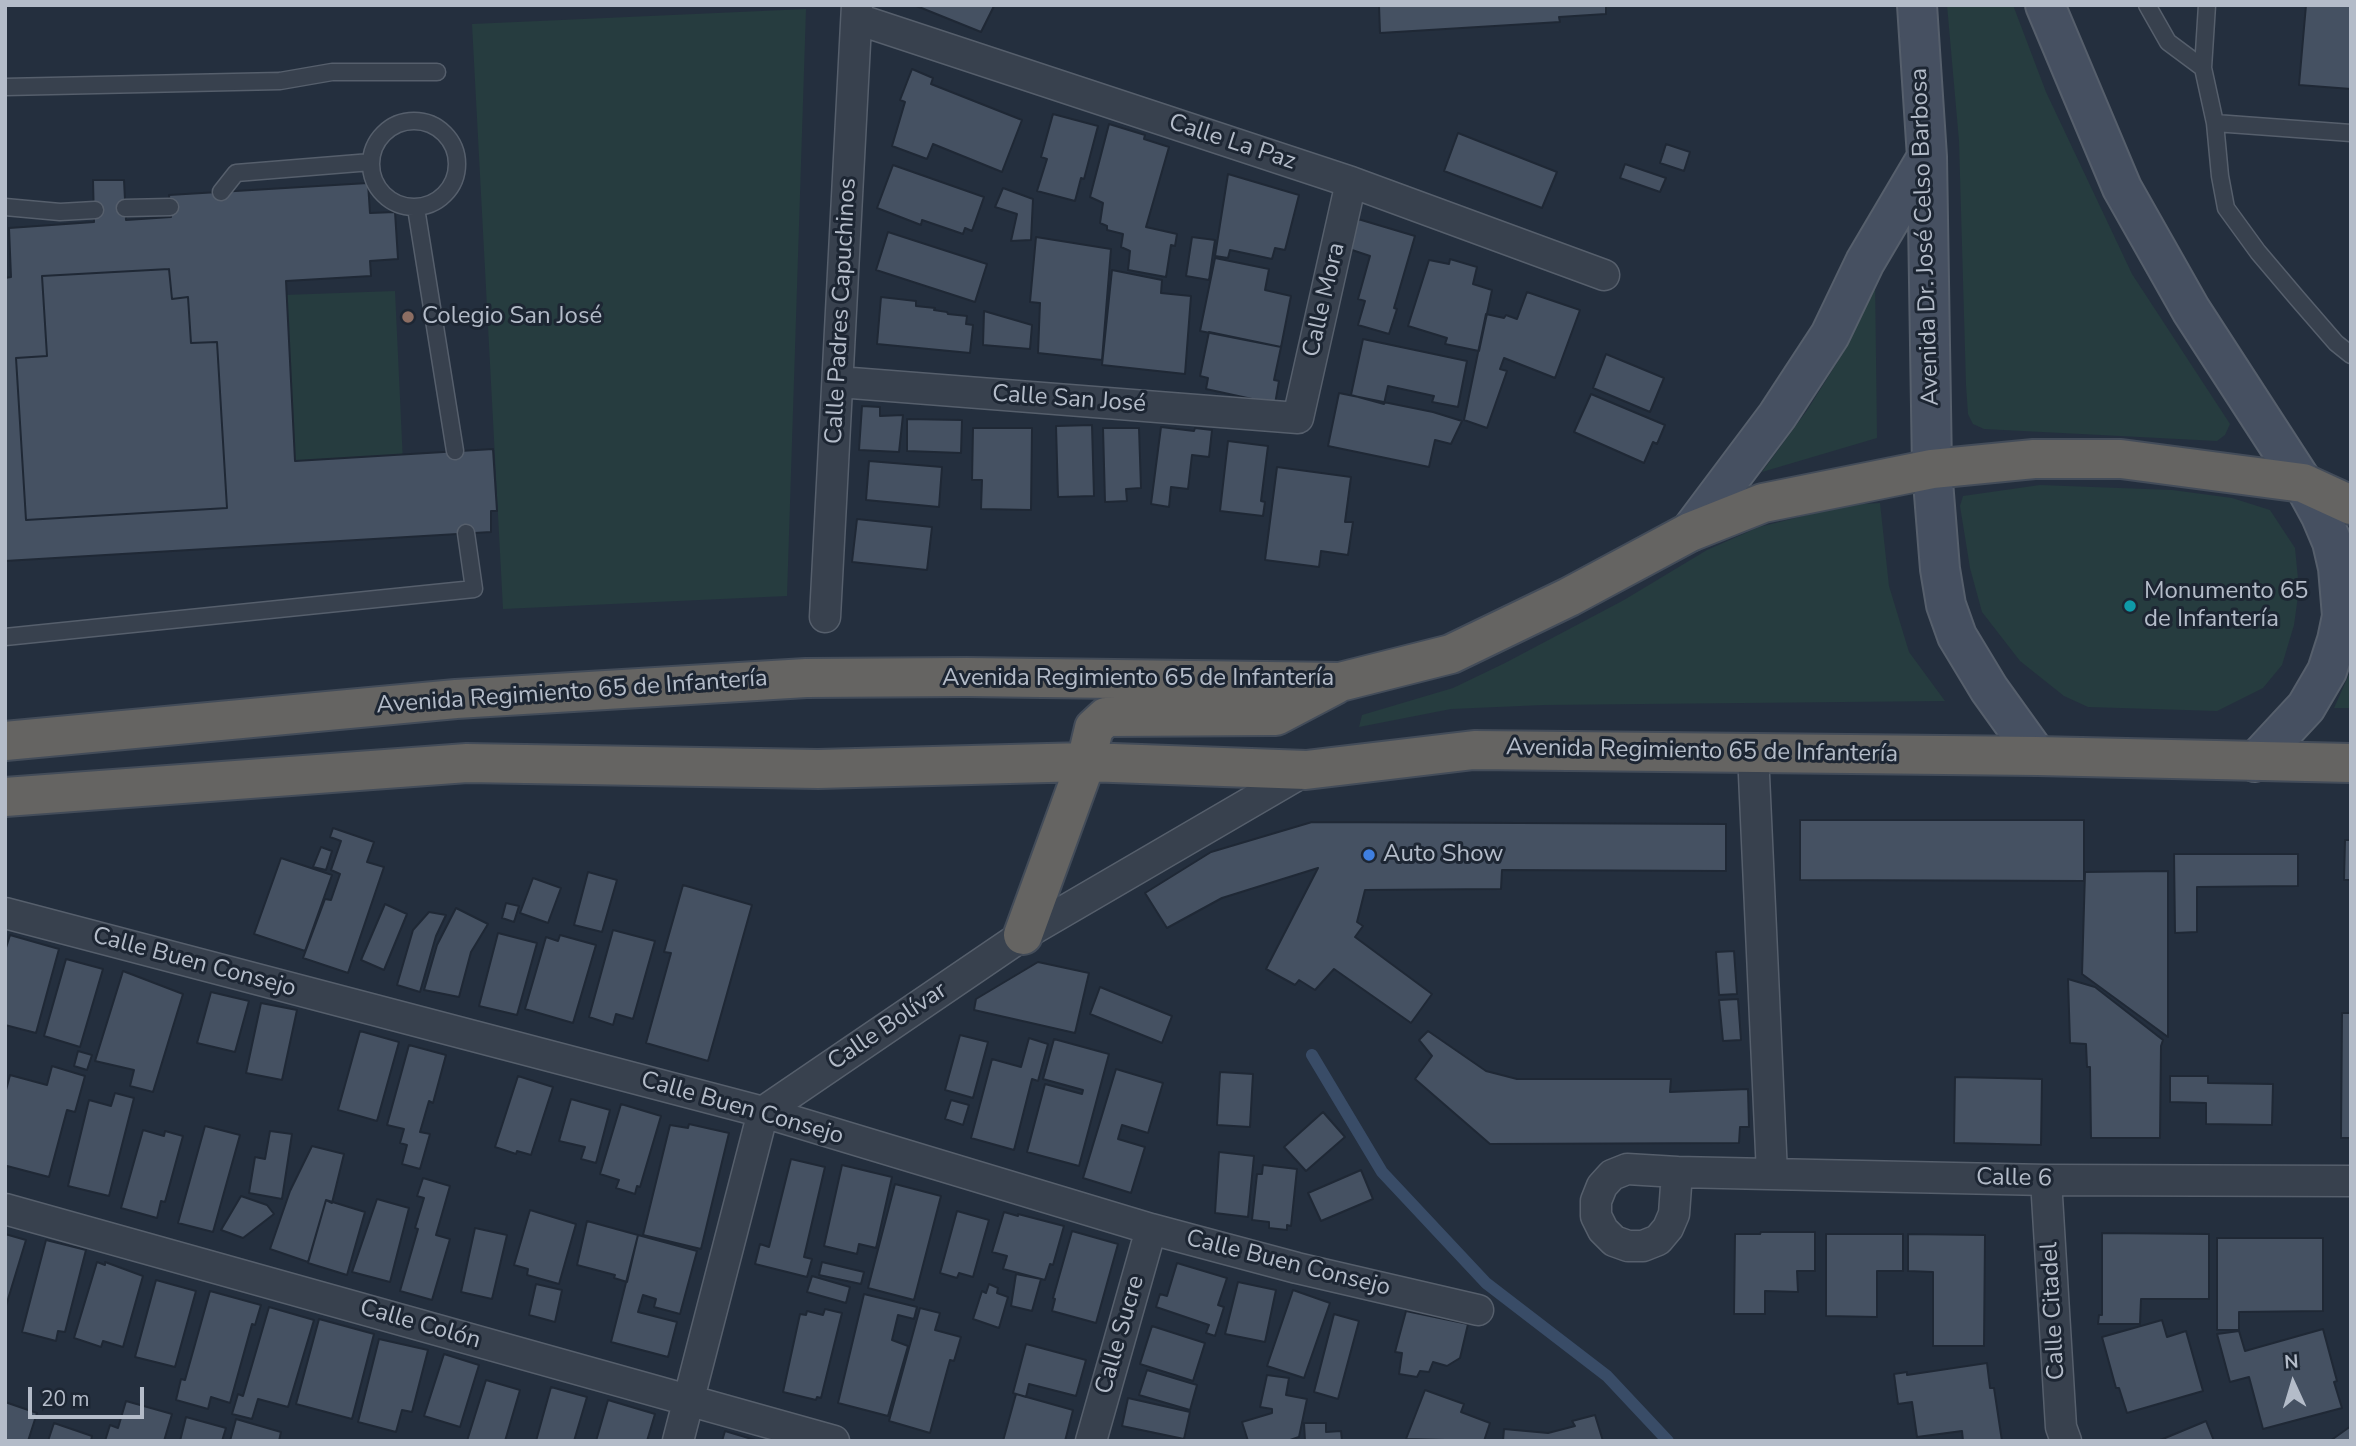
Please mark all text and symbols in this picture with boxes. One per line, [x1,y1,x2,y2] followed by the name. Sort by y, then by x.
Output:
[1906,67,1946,407] street label: Avenida Dr. José Celso Barbosa
[1165,109,1299,177] street label: Calle La Paz
[821,177,863,445] street label: Calle Padres Capuchinos
[1298,240,1352,360] street label: Calle Mora
[422,303,602,331] place label: Colegio San José
[400,309,416,325] marker: Colegio San José
[991,380,1147,420] street label: Calle San José
[2144,578,2308,634] place label: Monumento 65 de Infantería
[2122,598,2138,614] marker: Monumento 65 de Infantería
[375,665,769,721] street label: Avenida Regimiento 65 de Infantería
[942,665,1334,693] street label: Avenida Regimiento 65 de Infantería
[1506,734,1898,770] street label: Avenida Regimiento 65 de Infantería
[1383,841,1503,869] place label: Auto Show
[1361,847,1377,863] marker: Auto Show
[89,922,299,1004] street label: Calle Buen Consejo
[823,977,953,1077] street label: Calle Bolívar
[637,1066,847,1152] street label: Calle Buen Consejo
[1976,1164,2052,1194] street label: Calle 6
[1183,1225,1393,1303] street label: Calle Buen Consejo
[2036,1241,2072,1381] street label: Calle Citadel
[1090,1272,1152,1398] street label: Calle Sucre
[356,1294,484,1356] street label: Calle Colón
[2258,1348,2328,1418] north arrow
[2284,1349,2300,1376] text: N
[32,1372,147,1416] scale bar
[41,1385,90,1413] text: 20 m

